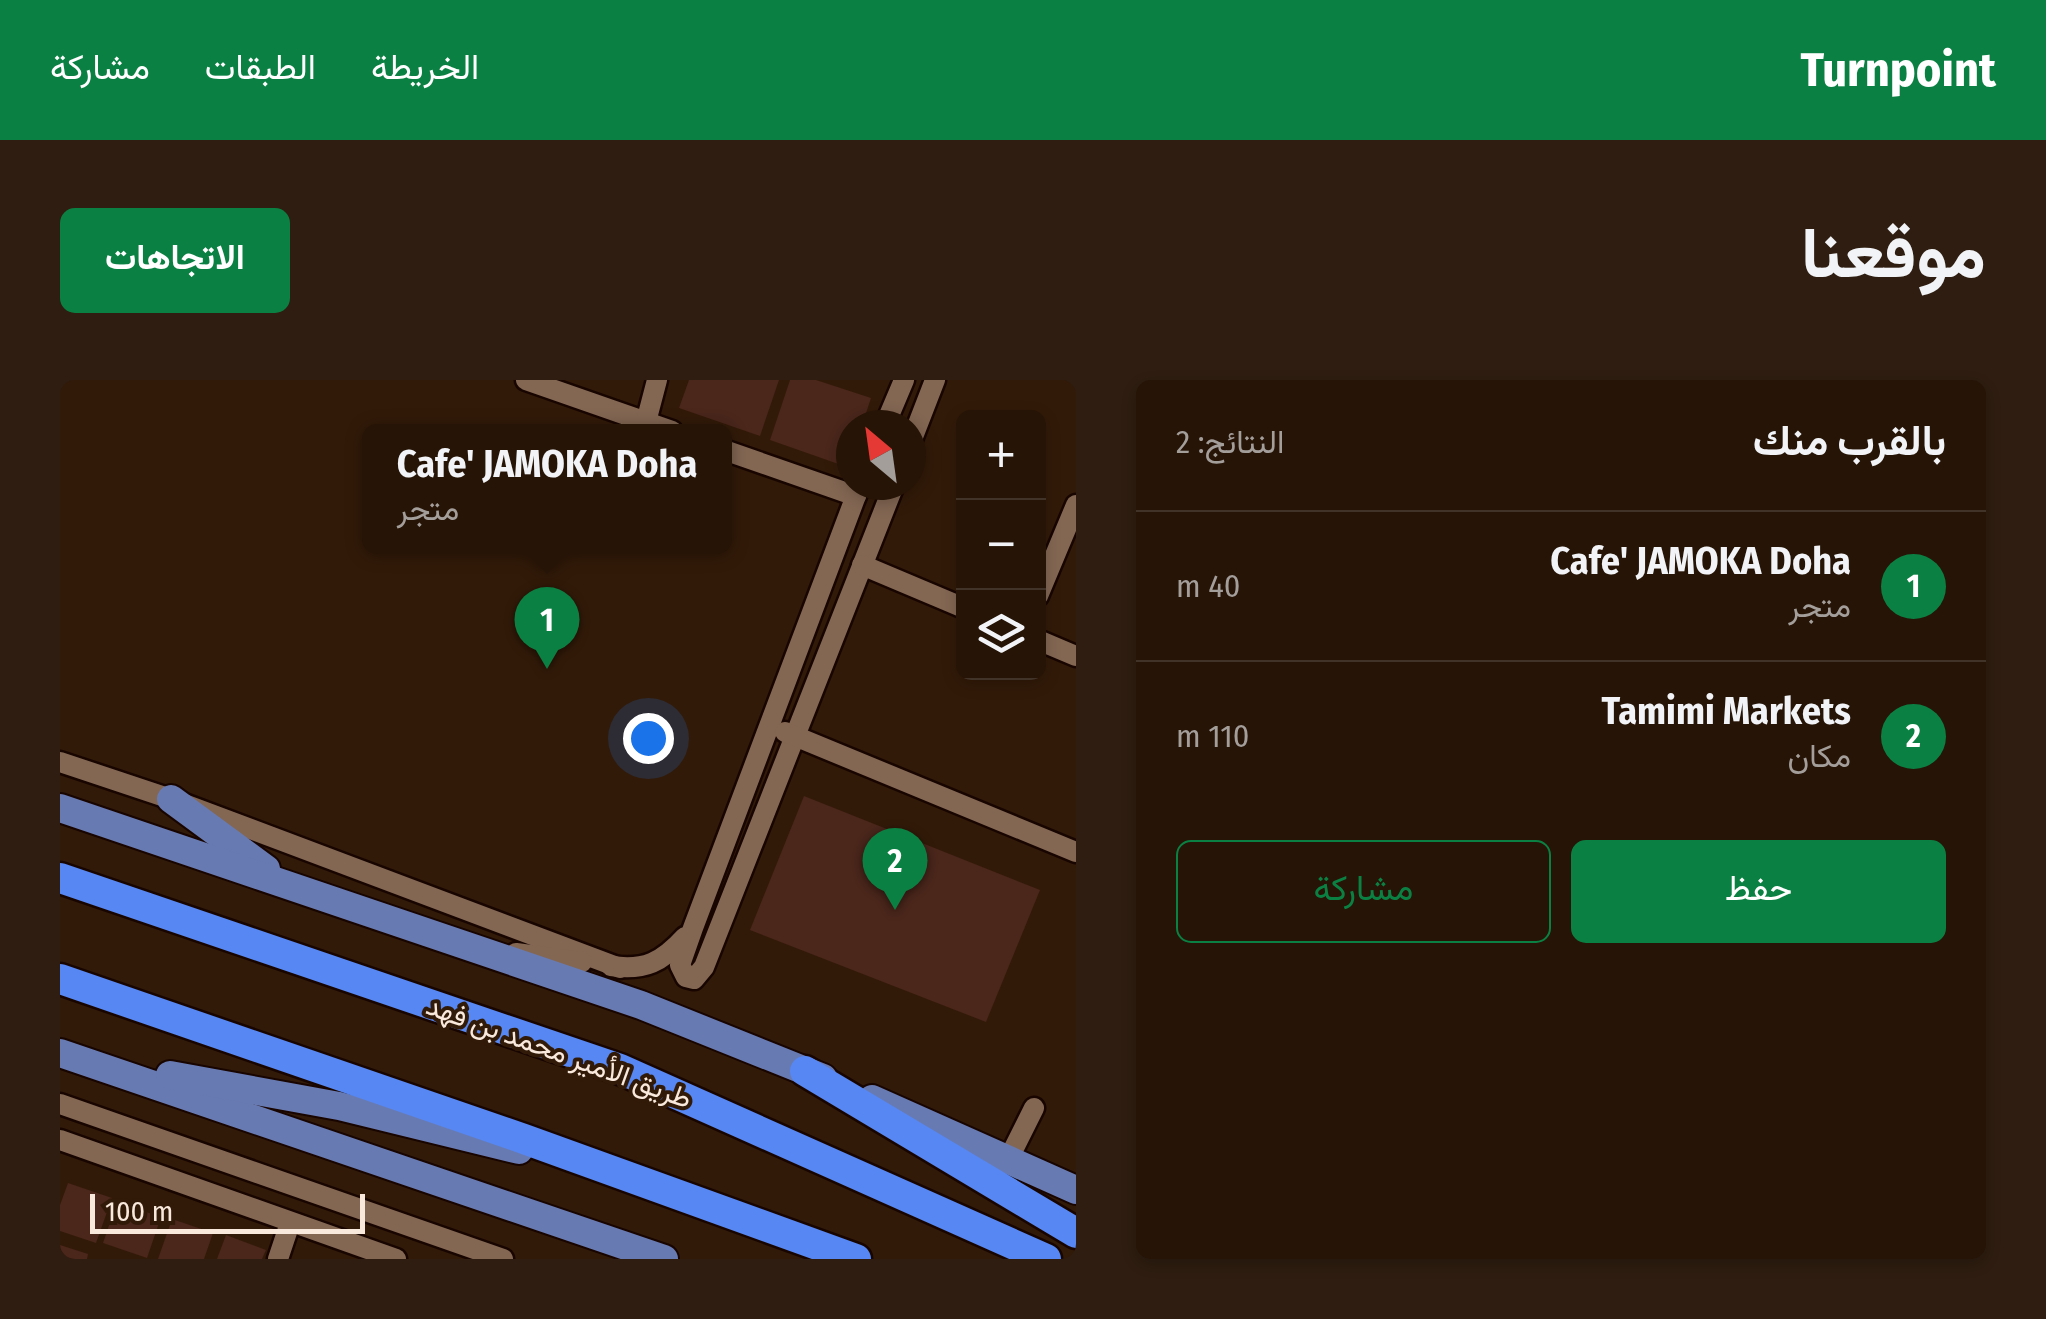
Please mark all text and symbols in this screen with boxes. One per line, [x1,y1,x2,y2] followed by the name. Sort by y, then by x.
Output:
[1801,41,1996,99] text: Turnpoint
[50,46,150,88] text: مشاركة
[205,46,316,88] text: الطبقات
[371,46,479,88] text: الخريطة
[60,208,290,313] button: الاتجاهات
[1801,212,1986,296] text: موقعنا
[836,410,926,500] north arrow
[956,410,1046,680] map controls
[956,410,1046,500] button: +
[1753,416,1946,466] text: بالقرب منك
[1176,423,1284,461] text: النتائج: 2
[362,424,732,554] popup
[397,441,697,487] text: Cafe' JAMOKA Doha
[397,490,459,528] text: متجر
[956,500,1046,590] button: −
[1550,538,1851,584] text: Cafe' JAMOKA Doha
[1176,567,1240,605] text: 40 m
[1907,567,1920,605] text: 1
[514,586,580,669] pin: 1
[1788,587,1851,625] text: متجر
[956,590,1046,680] button: layers
[1602,688,1851,734] text: Tamimi Markets
[623,713,674,764] your location
[1176,717,1249,755] text: 110 m
[1906,717,1921,755] text: 2
[1788,737,1851,775] text: مكان
[862,828,928,910] pin: 2
[1176,840,1551,943] button: مشاركة
[1571,840,1946,943] button: حفظ
[421,989,696,1116] street label: طريق الأمير محمد بن فهد
[90,1189,365,1234] scale bar
[105,1195,173,1228] text: 100 m

